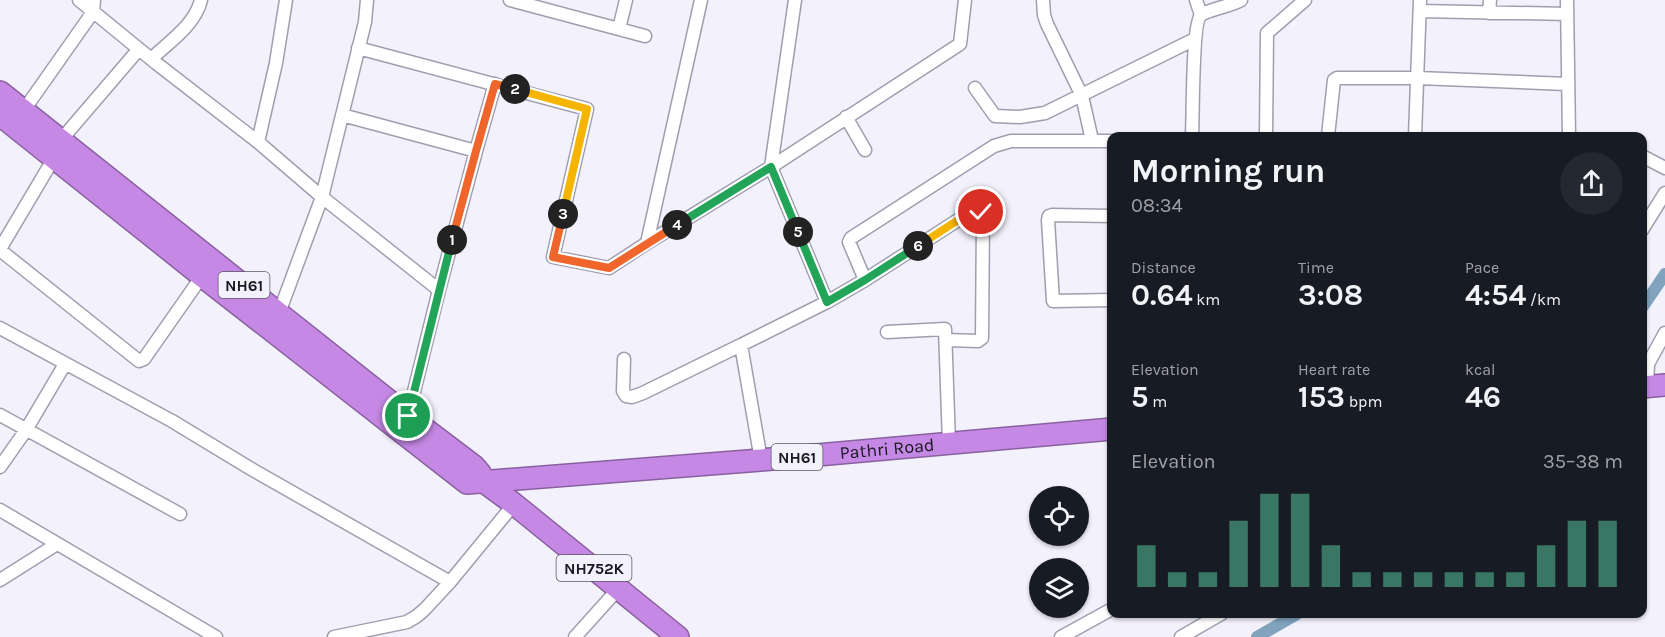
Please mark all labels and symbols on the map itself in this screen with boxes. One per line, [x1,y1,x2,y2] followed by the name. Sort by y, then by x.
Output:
[500,74,530,104] pin: 2
[955,186,1006,237] pin
[548,199,578,229] pin: 3
[662,210,692,240] pin: 4
[783,217,813,247] pin: 5
[437,225,467,255] pin: 1
[903,231,933,261] pin: 6
[218,272,270,298] road number: NH61
[382,390,433,441] pin
[839,434,935,464] street label: Pathri Road
[772,444,822,470] road number: NH61
[556,555,632,581] road number: NH752K

